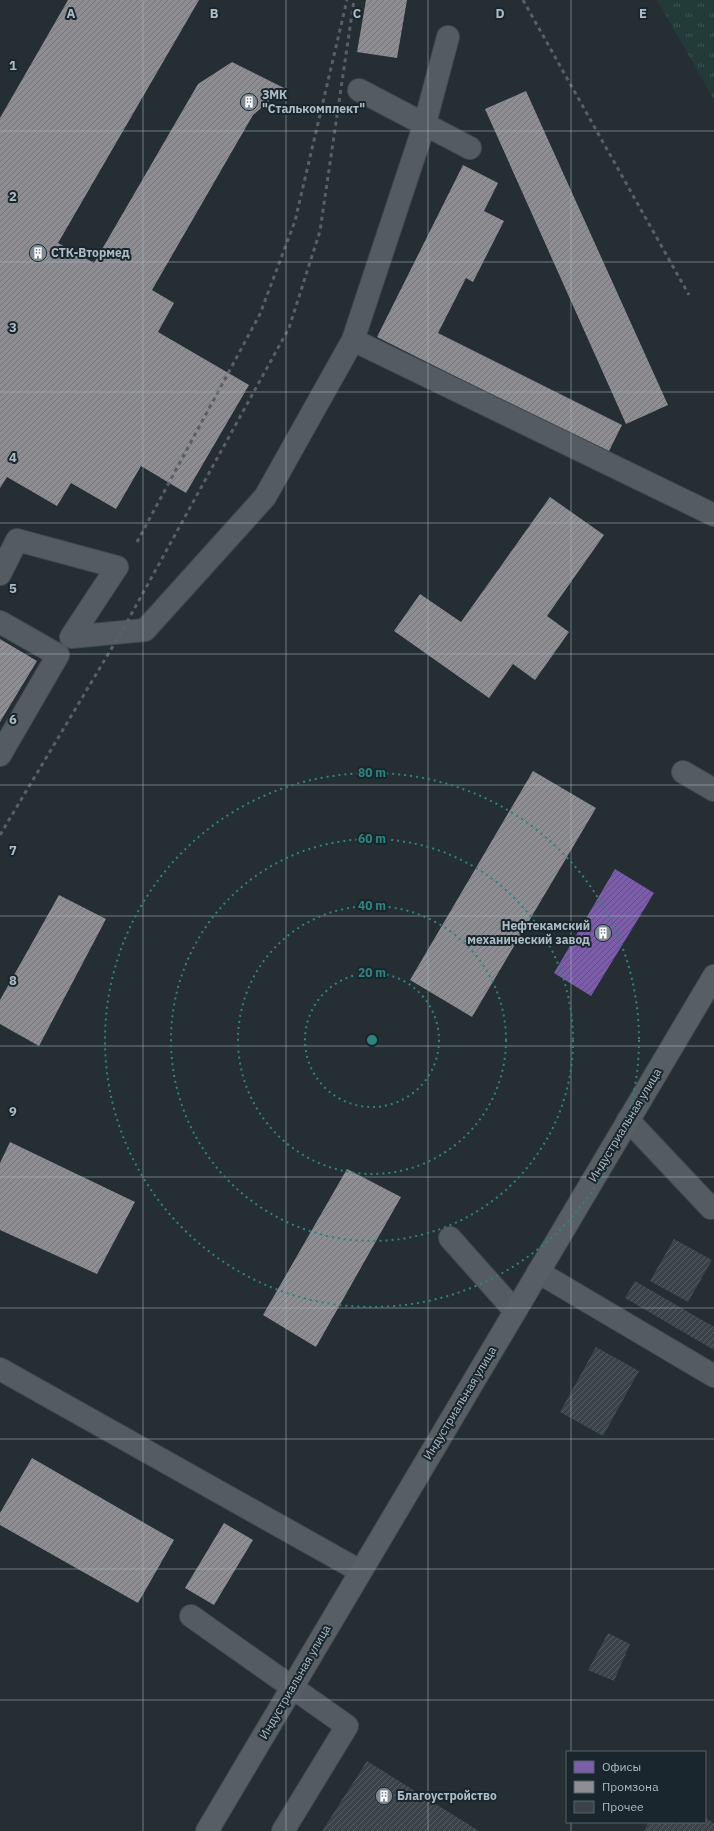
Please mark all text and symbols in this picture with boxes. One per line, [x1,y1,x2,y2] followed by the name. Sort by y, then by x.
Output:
[67,5,76,22] text: A
[210,5,219,22] text: B
[353,5,362,22] text: C
[495,5,505,22] text: D
[639,5,647,22] text: E
[9,57,17,74] text: 1
[262,87,365,116] place label: ЗМК "Сталькомплект"
[239,92,259,112] building icon: ЗМК "Сталькомплект"
[9,188,17,205] text: 2
[28,243,48,263] building icon: СТК-Втормед
[51,245,130,260] place label: СТК-Втормед
[9,319,17,336] text: 3
[9,449,17,466] text: 4
[9,580,17,597] text: 5
[9,711,17,728] text: 6
[358,765,386,780] text: 80 m
[358,831,386,846] text: 60 m
[9,842,17,859] text: 7
[358,898,386,913] text: 40 m
[467,918,590,947] place label: Нефтекамский механический завод
[593,923,613,943] building icon: Нефтекамский механический завод
[358,965,386,980] text: 20 m
[9,972,17,989] text: 8
[365,1033,379,1047] centre of rings
[585,1065,665,1184] street label: Индустриальная улица
[9,1103,17,1120] text: 9
[420,1343,500,1462] street label: Индустриальная улица
[256,1621,334,1742] street label: Индустриальная улица
[566,1751,706,1823] legend
[602,1759,641,1774] text: Офисы
[602,1779,659,1794] text: Промзона
[374,1786,394,1806] building icon: Благоустройство
[397,1788,497,1803] place label: Благоустройство
[602,1799,644,1814] text: Прочее

